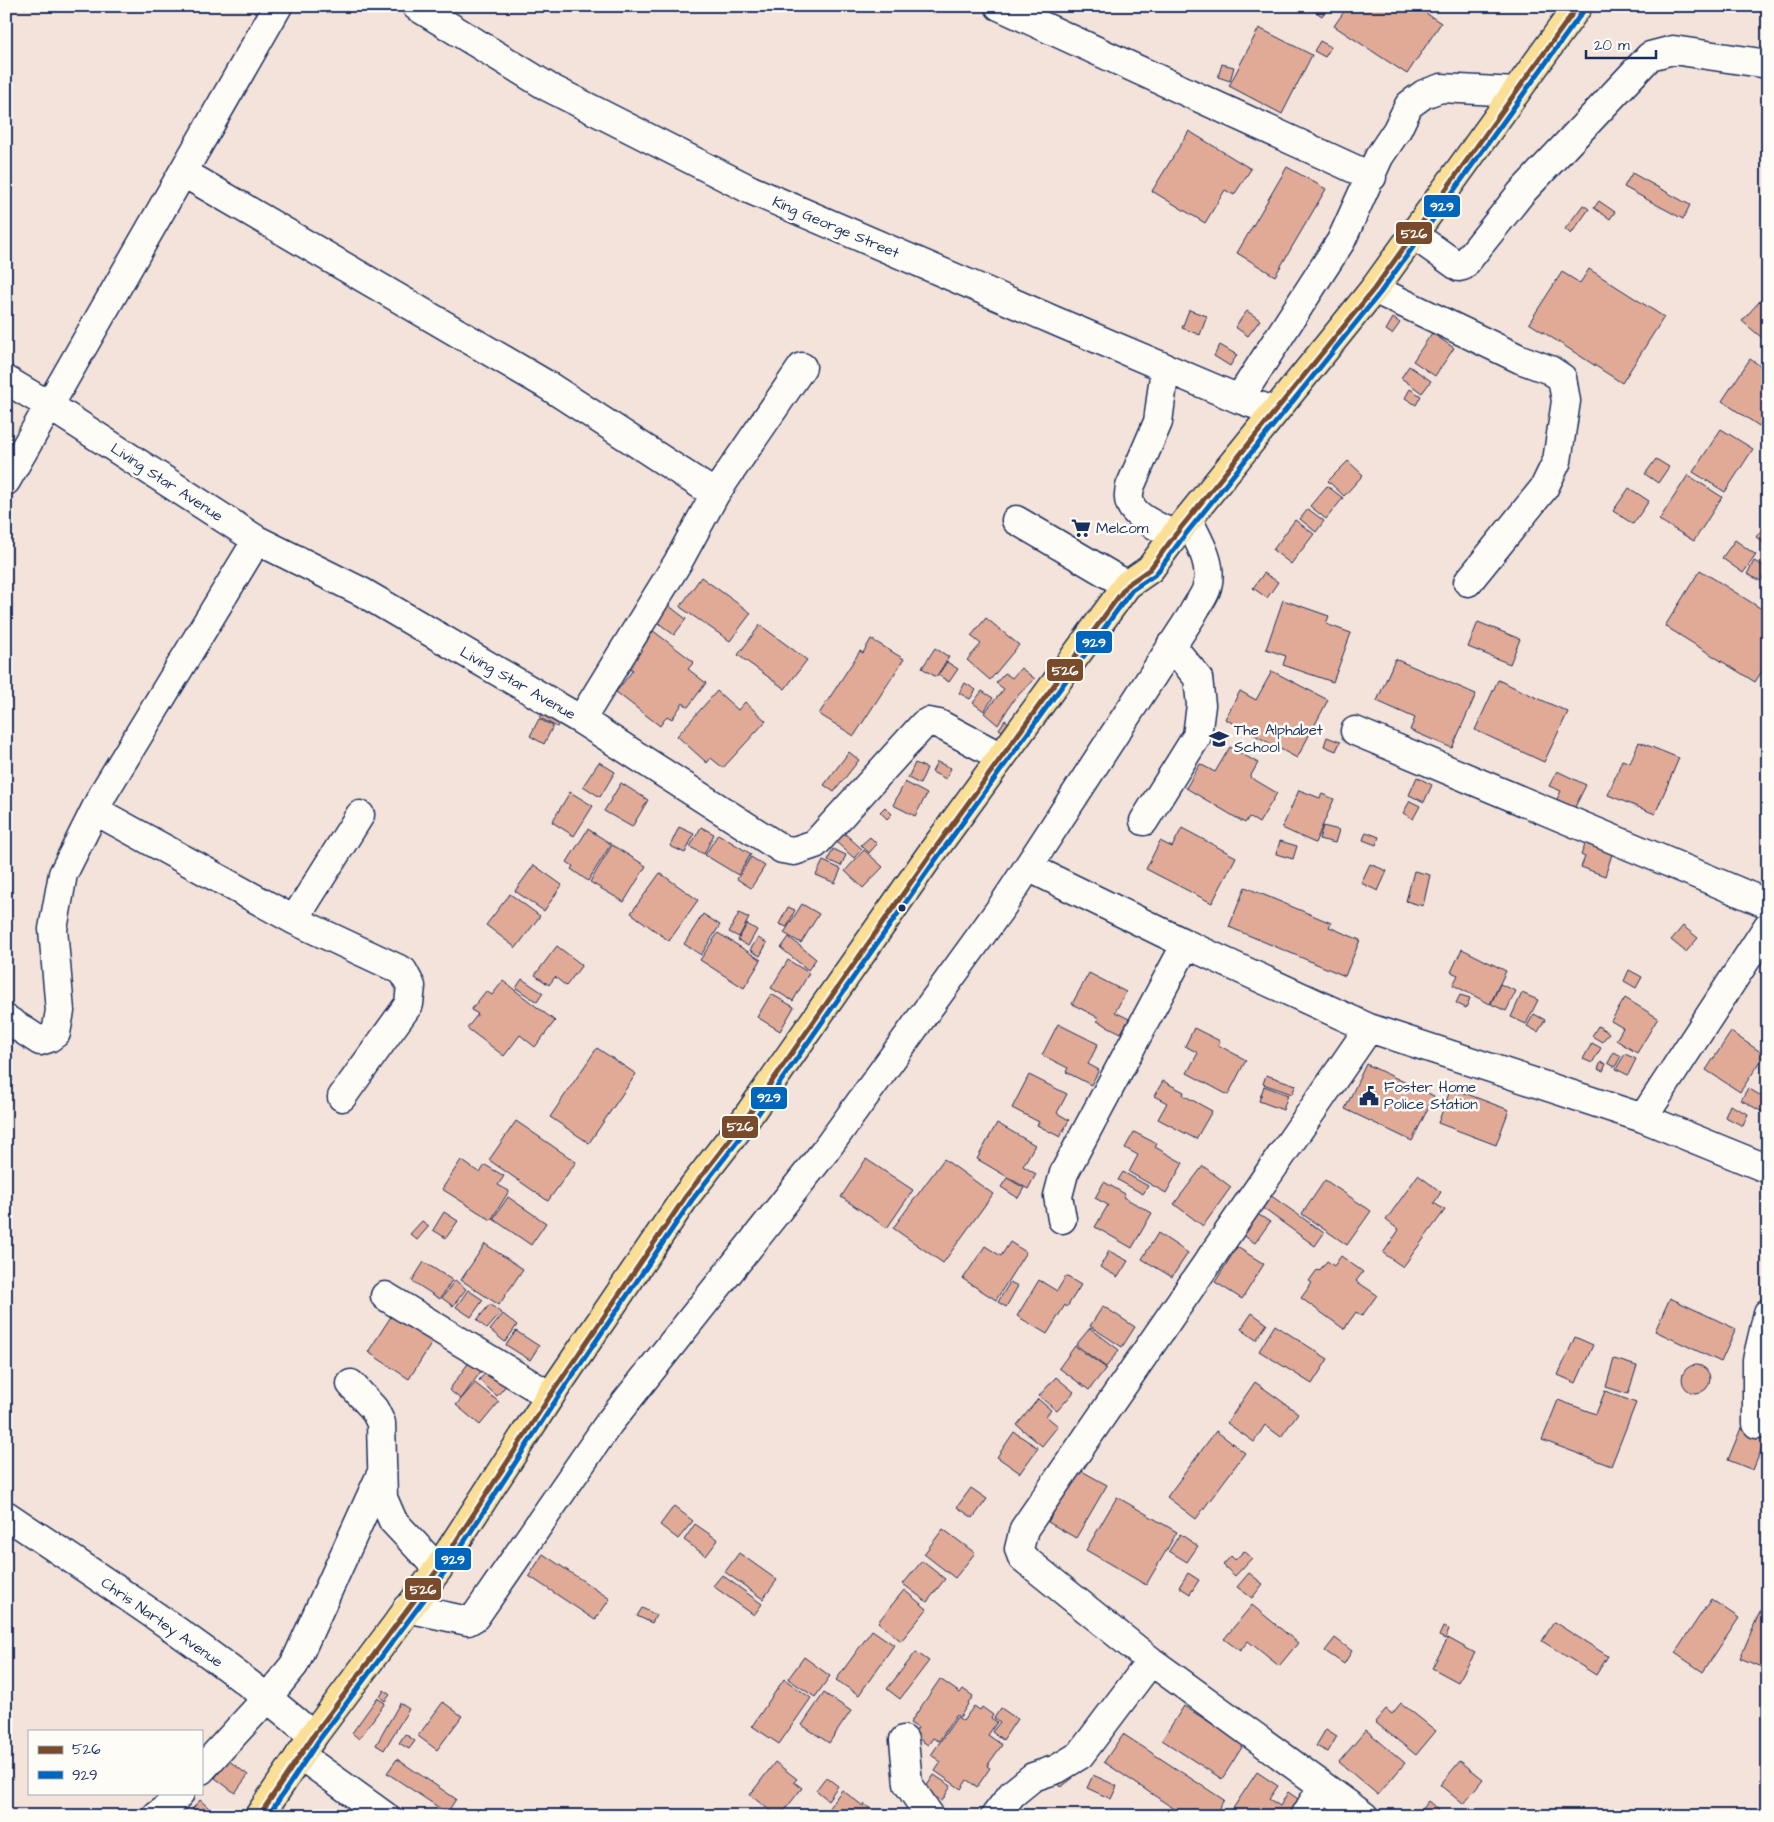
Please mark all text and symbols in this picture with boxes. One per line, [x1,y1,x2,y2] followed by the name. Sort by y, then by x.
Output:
[1586,28,1656,60] scale bar
[1594,35,1630,56] text: 20 m
[769,191,902,265] street label: King George Street
[1423,194,1461,218] line badge: 929
[1430,197,1454,217] text: 929
[1395,221,1433,245] line badge: 526
[1401,224,1428,244] text: 526
[106,438,227,528] street label: Living Star Avenue
[1070,517,1092,539] supermarket icon: Melcom
[1096,518,1149,539] place label: Melcom
[1075,630,1113,654] line badge: 929
[1082,633,1106,653] text: 929
[456,642,579,726] street label: Living Star Avenue
[1046,658,1084,682] line badge: 526
[1052,661,1079,681] text: 526
[1234,720,1323,758] place label: The Alphabet School
[1208,728,1230,750] school or university icon: The Alphabet School
[897,903,907,913] unlabelled marker
[1384,1077,1478,1115] place label: Foster Home Police Station
[1358,1085,1380,1107] public building icon: Foster Home Police Station
[750,1086,788,1110] line badge: 929
[757,1088,781,1108] text: 929
[721,1115,759,1139] line badge: 526
[727,1117,754,1137] text: 526
[434,1547,472,1571] line badge: 929
[441,1550,465,1570] text: 929
[96,1572,227,1673] street label: Chris Nartey Avenue
[404,1577,442,1601] line badge: 526
[410,1580,437,1600] text: 526
[28,1730,202,1794] legend
[72,1739,101,1760] text: 526
[72,1765,98,1786] text: 929

